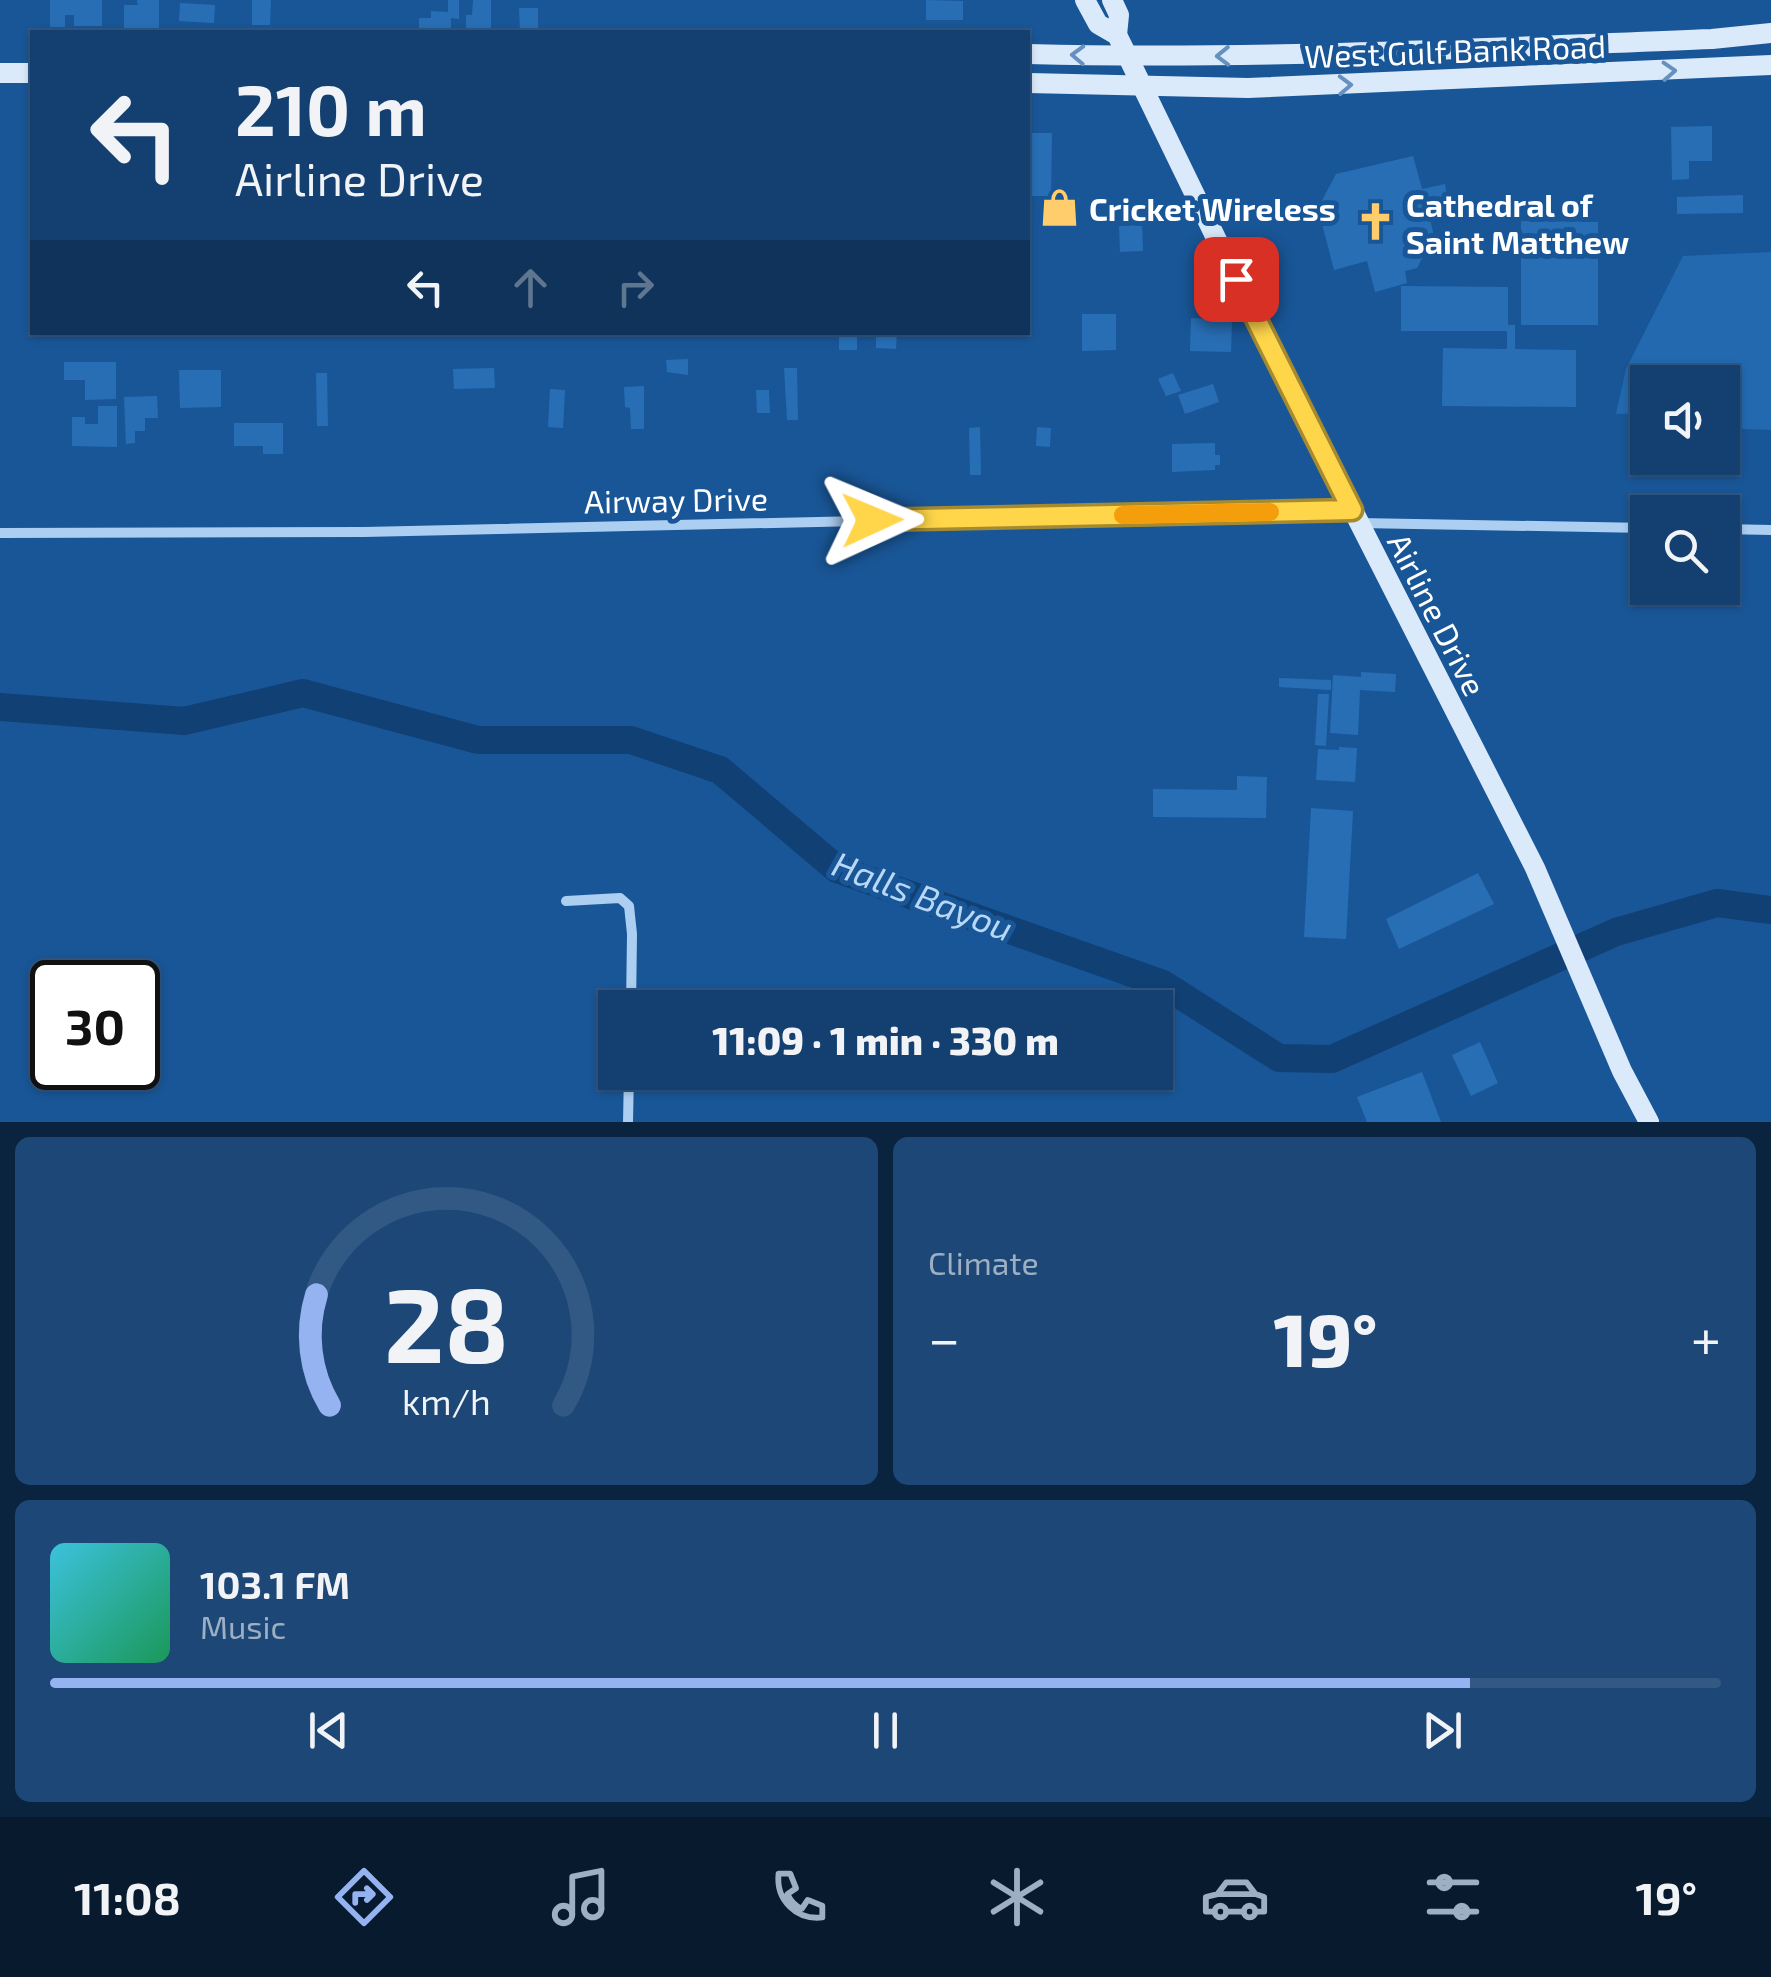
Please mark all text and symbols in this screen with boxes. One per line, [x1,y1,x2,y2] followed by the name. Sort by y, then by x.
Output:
[1304,26,1606,74] street label: West Gulf Bank Road
[1069,45,1085,66] one-way arrow
[1215,45,1230,67] one-way arrow
[1662,61,1678,82] one-way arrow
[235,66,427,150] text: 210 m
[70,70,200,200] icon: left
[1338,74,1354,95] one-way arrow
[235,151,484,205] text: Airline Drive
[1406,185,1629,260] place label: Cathedral of Saint Matthew
[1038,187,1080,229] shop icon: Cricket Wireless
[1089,189,1336,227] place label: Cricket Wireless
[1355,201,1397,243] church icon: Cathedral of Saint Matthew
[1194,237,1279,322] pin
[1209,252,1264,307] icon: arrive
[398,260,453,315] icon: left
[503,260,558,315] icon: ahead
[608,260,663,315] icon: right
[1630,365,1740,605] map controls
[1630,365,1740,475] button: sound
[820,468,924,572] position arrow
[584,478,768,520] street label: Airway Drive
[1630,495,1740,605] button: search
[1381,527,1495,701] street label: Airline Drive
[827,841,1019,949] water label: Halls Bayou
[30,960,160,1090] speed limit sign: 30
[712,1017,1059,1063] text: 11:09 · 1 min · 330 m
[928,1243,1039,1281] text: Climate
[384,1259,509,1384] text: 28
[1273,1292,1377,1382] text: 19°
[928,1304,960,1370] text: −
[1691,1304,1721,1370] text: +
[402,1379,491,1422] text: km/h
[200,1561,350,1607] text: 103.1 FM
[200,1607,286,1645] text: Music
[301,1703,356,1758] icon: previous
[858,1703,913,1758] icon: pause
[1415,1703,1470,1758] icon: next
[329,1862,399,1932] icon: directions
[546,1862,616,1932] icon: music
[764,1862,834,1932] icon: phone
[982,1862,1052,1932] icon: climate
[1200,1862,1270,1932] icon: car
[1418,1862,1488,1932] icon: filters
[74,1870,181,1924] text: 11:08
[1636,1870,1697,1924] text: 19°

